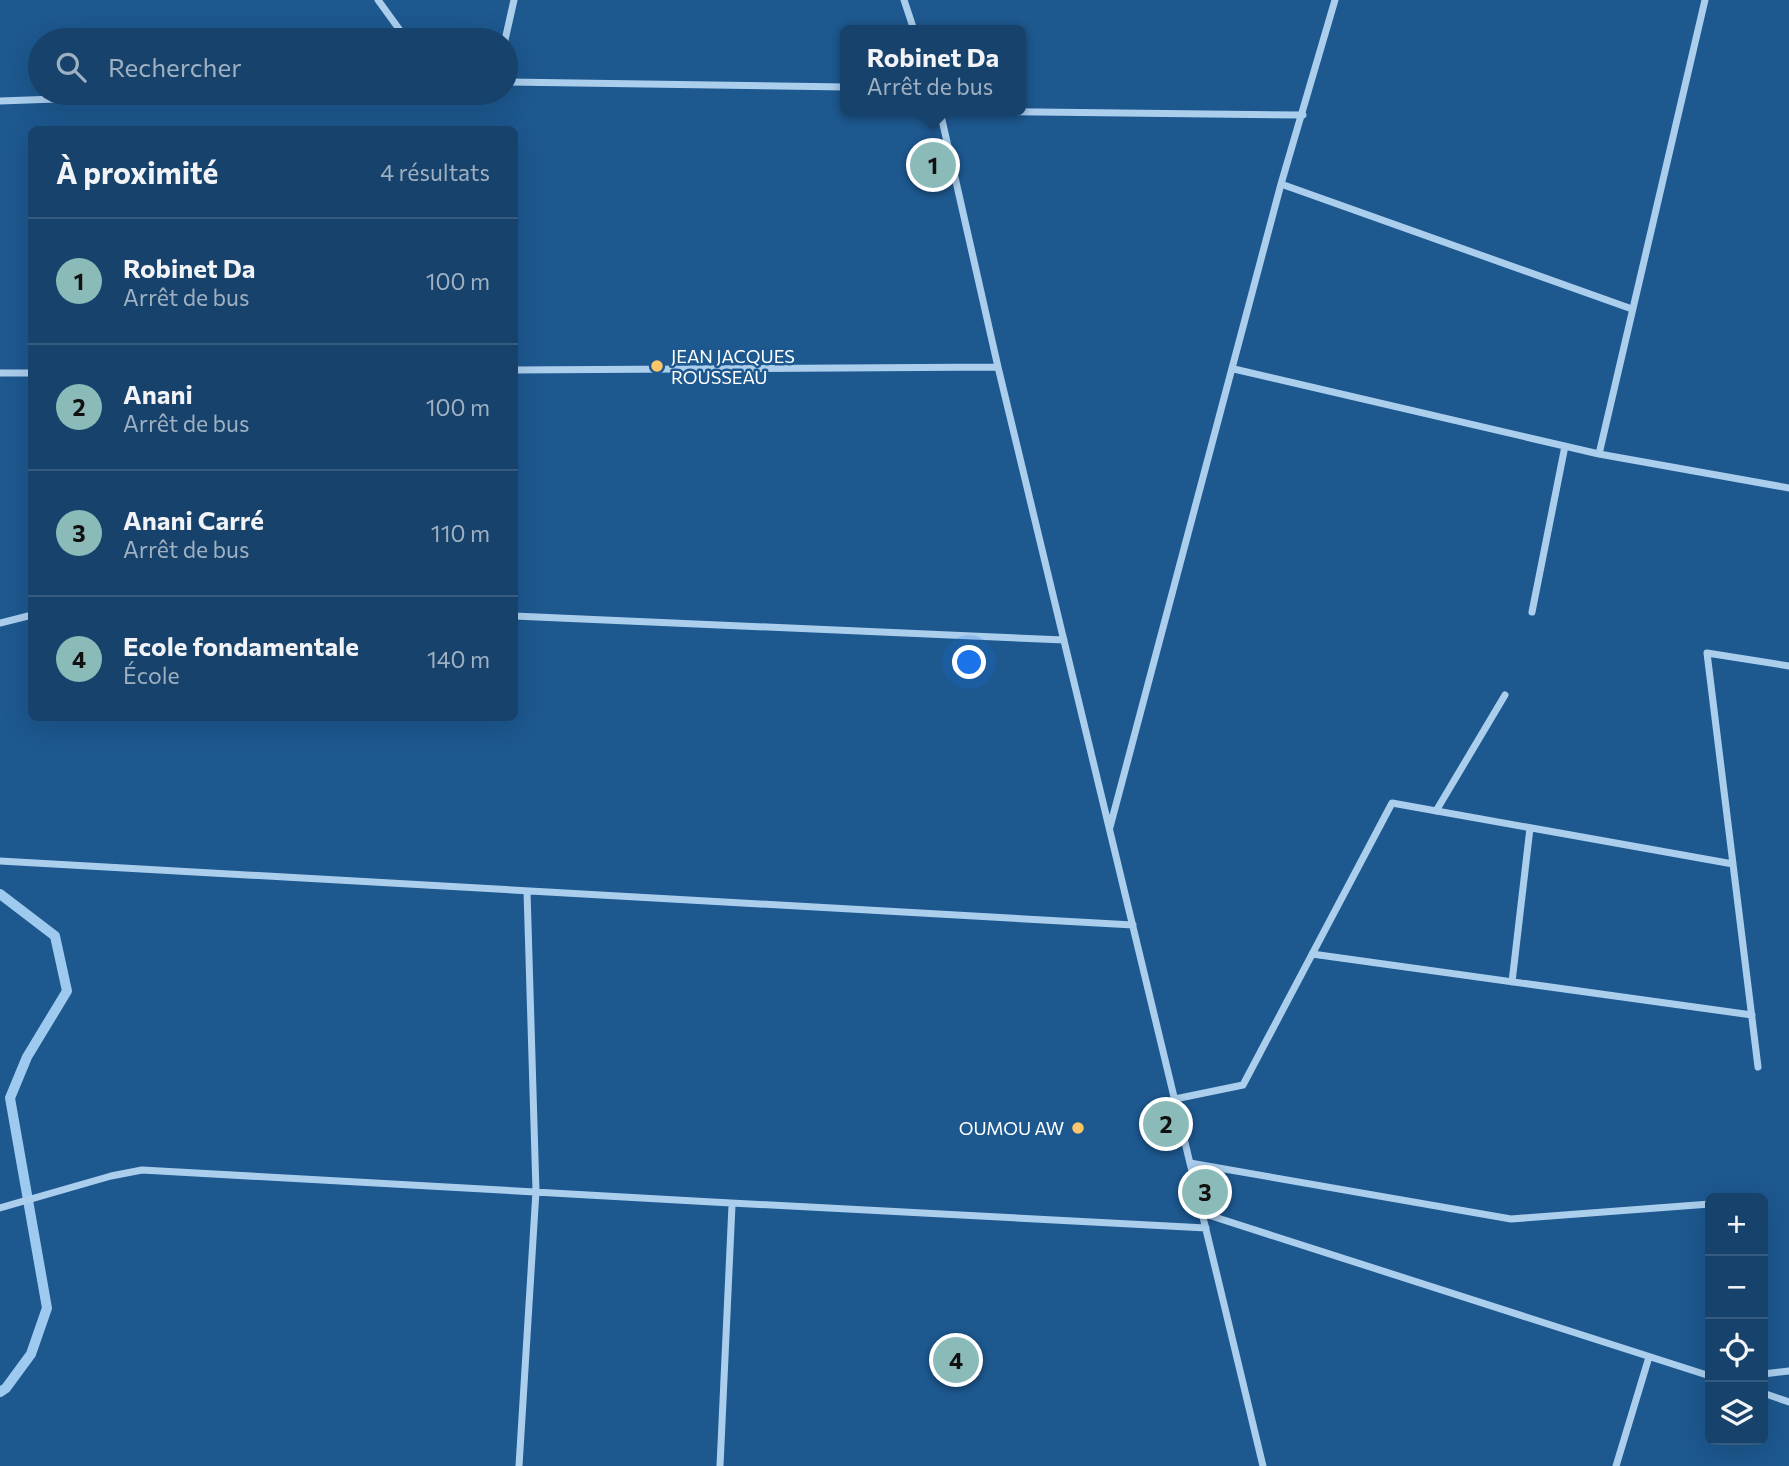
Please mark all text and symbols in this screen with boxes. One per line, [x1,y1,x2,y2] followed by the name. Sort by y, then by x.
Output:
[840,25,1026,116] popup
[28,28,518,105] search box
[867,41,999,72] text: Robinet Da
[52,48,90,86] icon: search
[108,51,242,82] text: Rechercher
[867,72,993,100] text: Arrêt de bus
[910,139,956,191] pin: 1
[56,153,218,190] text: À proximité
[380,158,490,186] text: 4 résultats
[123,252,256,283] text: Robinet Da
[74,267,84,295] text: 1
[426,267,490,295] text: 100 m
[123,283,249,311] text: Arrêt de bus
[671,345,795,388] place label: JEAN JACQUES ROUSSEAU
[649,358,665,374] marker: JEAN JACQUES ROUSSEAU
[123,378,193,409] text: Anani
[72,393,86,421] text: 2
[426,393,490,421] text: 100 m
[123,409,249,437] text: Arrêt de bus
[123,504,264,535] text: Anani Carré
[72,519,86,547] text: 3
[431,519,490,547] text: 110 m
[123,535,249,563] text: Arrêt de bus
[123,630,359,661] text: Ecole fondamentale
[72,645,86,673] text: 4
[427,645,490,673] text: 140 m
[952,645,986,679] your location
[123,661,180,689] text: École
[1143,1098,1189,1150] pin: 2
[959,1117,1064,1139] place label: OUMOU AW
[1070,1120,1086,1136] marker: OUMOU AW
[1182,1166,1228,1218] pin: 3
[1705,1193,1768,1445] map controls
[1705,1193,1768,1256] button: +
[1705,1256,1768,1319] button: −
[1705,1319,1768,1382] button: locate
[933,1334,979,1386] pin: 4
[1705,1382,1768,1445] button: layers

